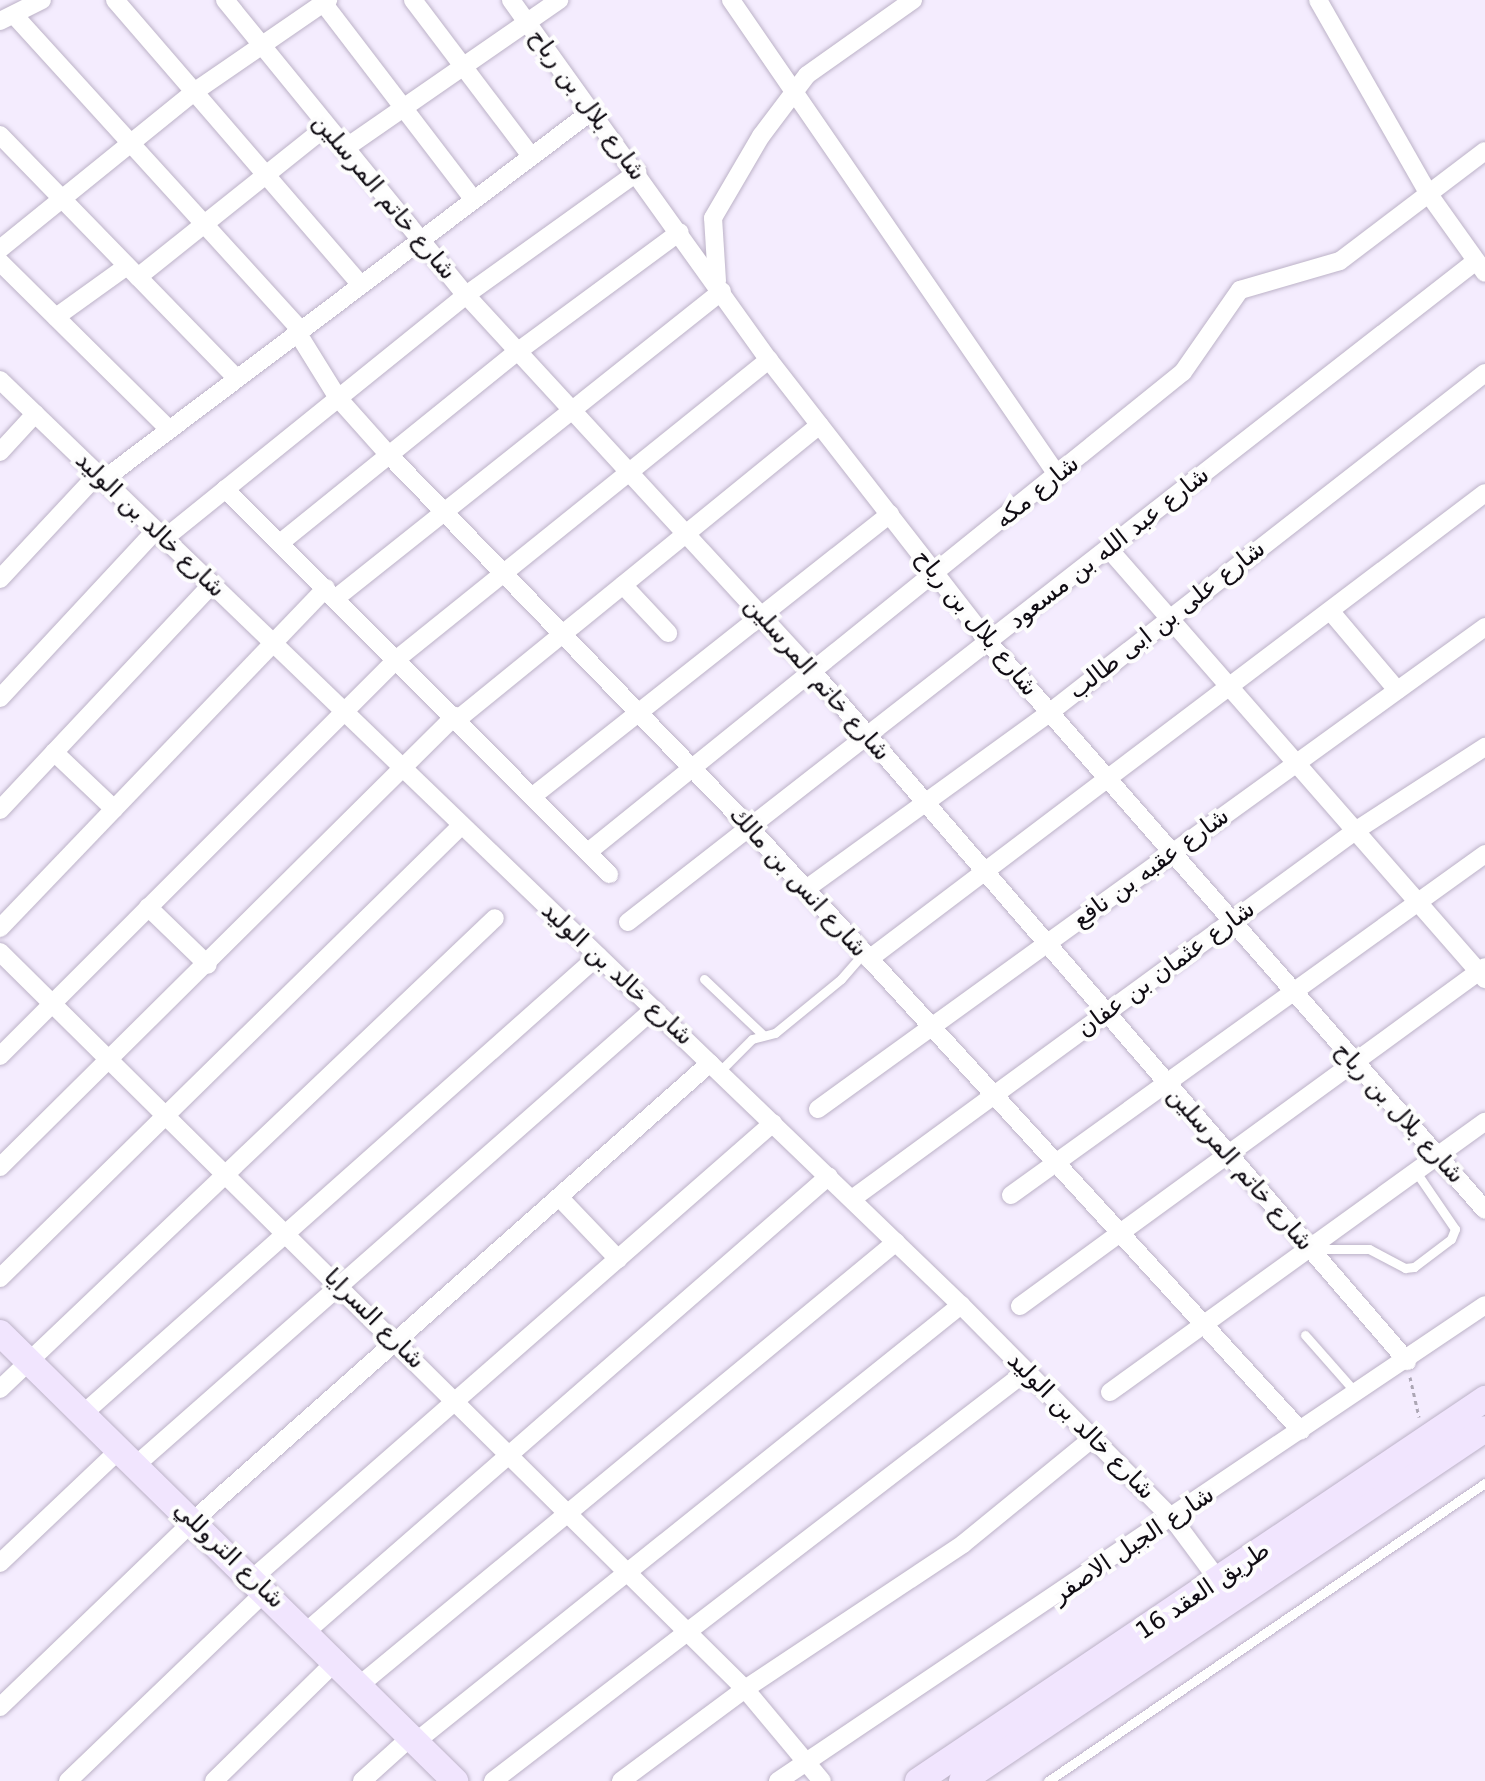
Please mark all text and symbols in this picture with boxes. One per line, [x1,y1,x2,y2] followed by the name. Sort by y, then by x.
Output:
[522,23,652,187] street label: شارع بلال بن رباح
[306,108,462,286] street label: شارع خاتم المرسلين
[69,446,231,604] street label: شارع خالد بن الوليد
[989,449,1085,535] street label: شارع مكه
[1003,461,1215,635] street label: شارع عبد الله بن مسعود
[1063,534,1271,706] street label: شارع على بن ابى طالب
[908,544,1044,702] street label: شارع بلال بن رباح
[738,591,896,767] street label: شارع خاتم المرسلين
[723,801,873,963] street label: شارع انس بن مالك
[1067,802,1235,934] street label: شارع عقبه بن نافع
[1071,895,1261,1043] street label: شارع عثمان بن عفان
[535,896,699,1052] street label: شارع خالد بن الوليد
[1328,1036,1470,1190] street label: شارع بلال بن رباح
[1161,1081,1319,1257] street label: شارع خاتم المرسلين
[318,1263,430,1375] street label: شارع السرايا
[1001,1346,1161,1506] street label: شارع خالد بن الوليد
[1046,1480,1220,1610] street label: شارع الجبل الاصفر
[168,1495,290,1615] street label: شارع التروللي
[1131,1536,1275,1646] street label: طريق العقد 16

